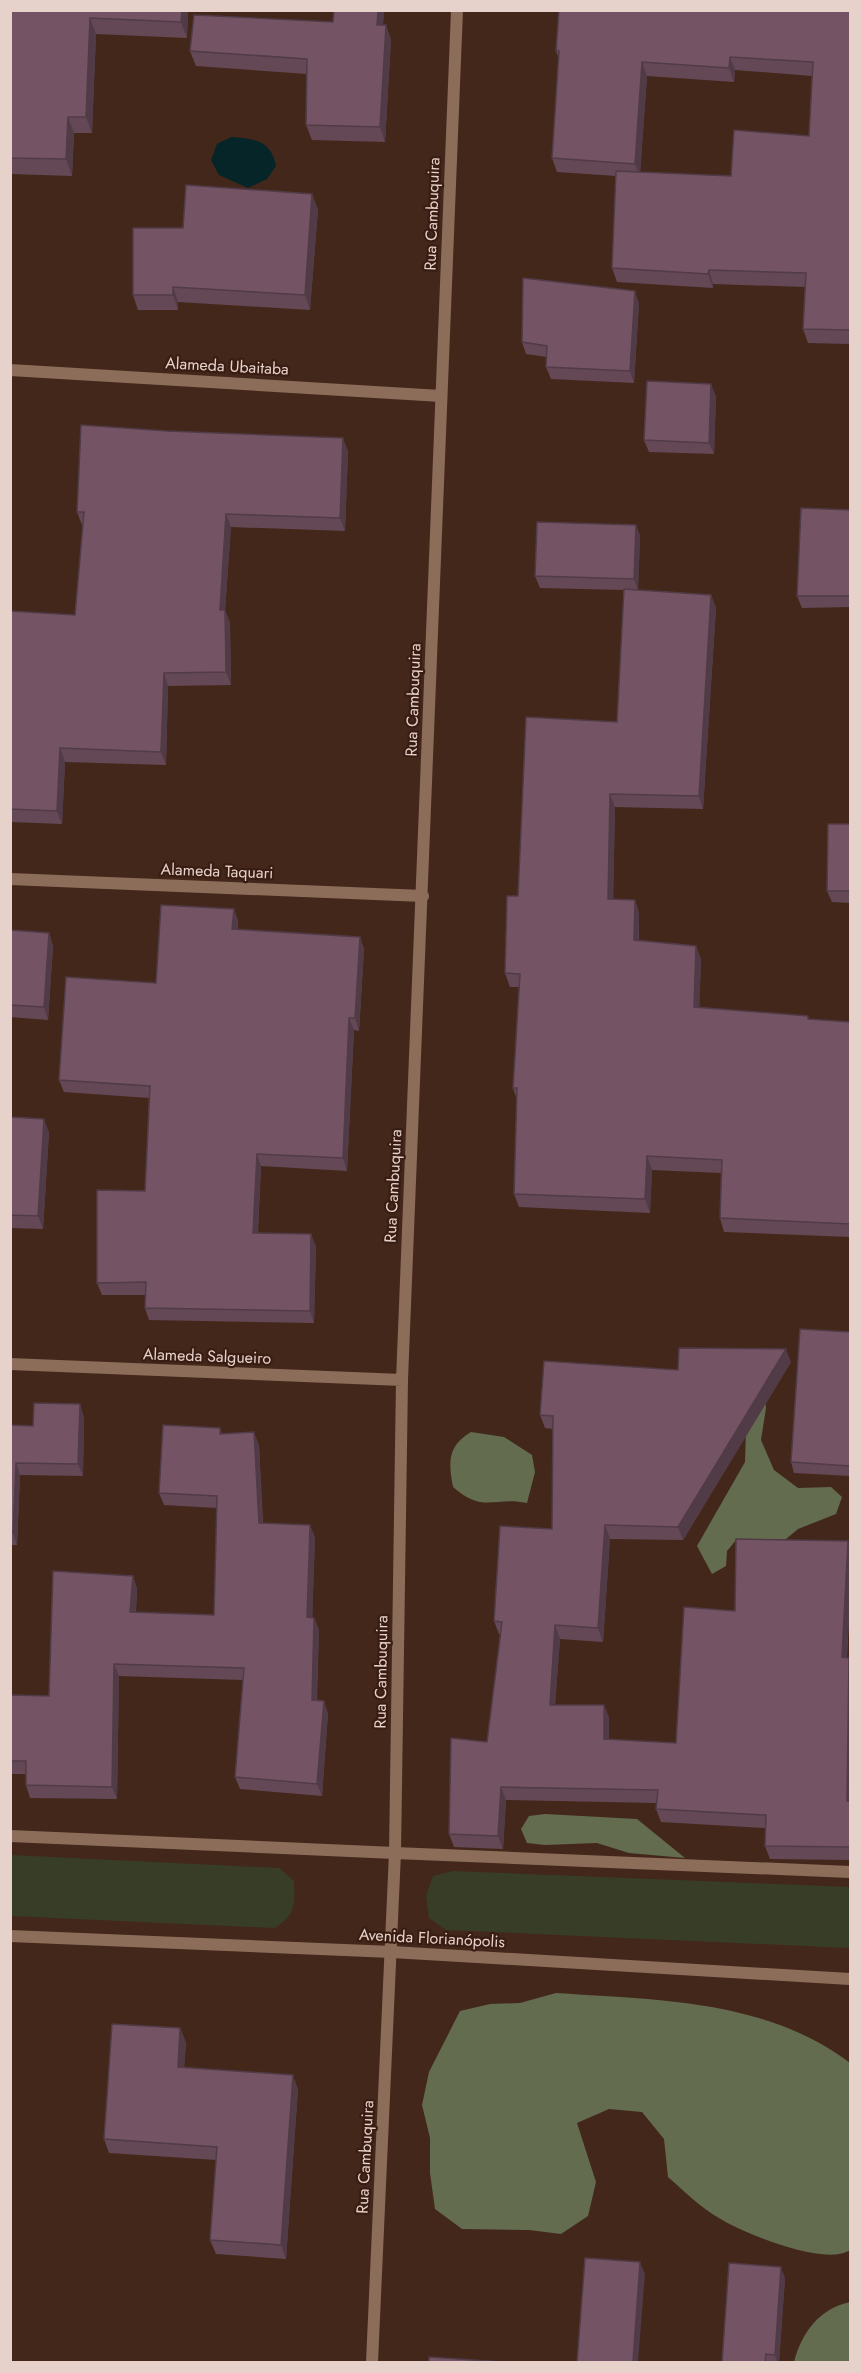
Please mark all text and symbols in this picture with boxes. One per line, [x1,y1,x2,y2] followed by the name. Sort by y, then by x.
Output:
[419,157,445,271] street label: Rua Cambuquira
[165,351,289,381] street label: Alameda Ubaitaba
[400,643,426,757] street label: Rua Cambuquira
[160,858,274,884] street label: Alameda Taquari
[379,1129,407,1243] street label: Rua Cambuquira
[142,1342,272,1370] street label: Alameda Salgueiro
[369,1615,393,1729] street label: Rua Cambuquira
[358,1923,506,1953] street label: Avenida Florianópolis
[351,2100,379,2214] street label: Rua Cambuquira

